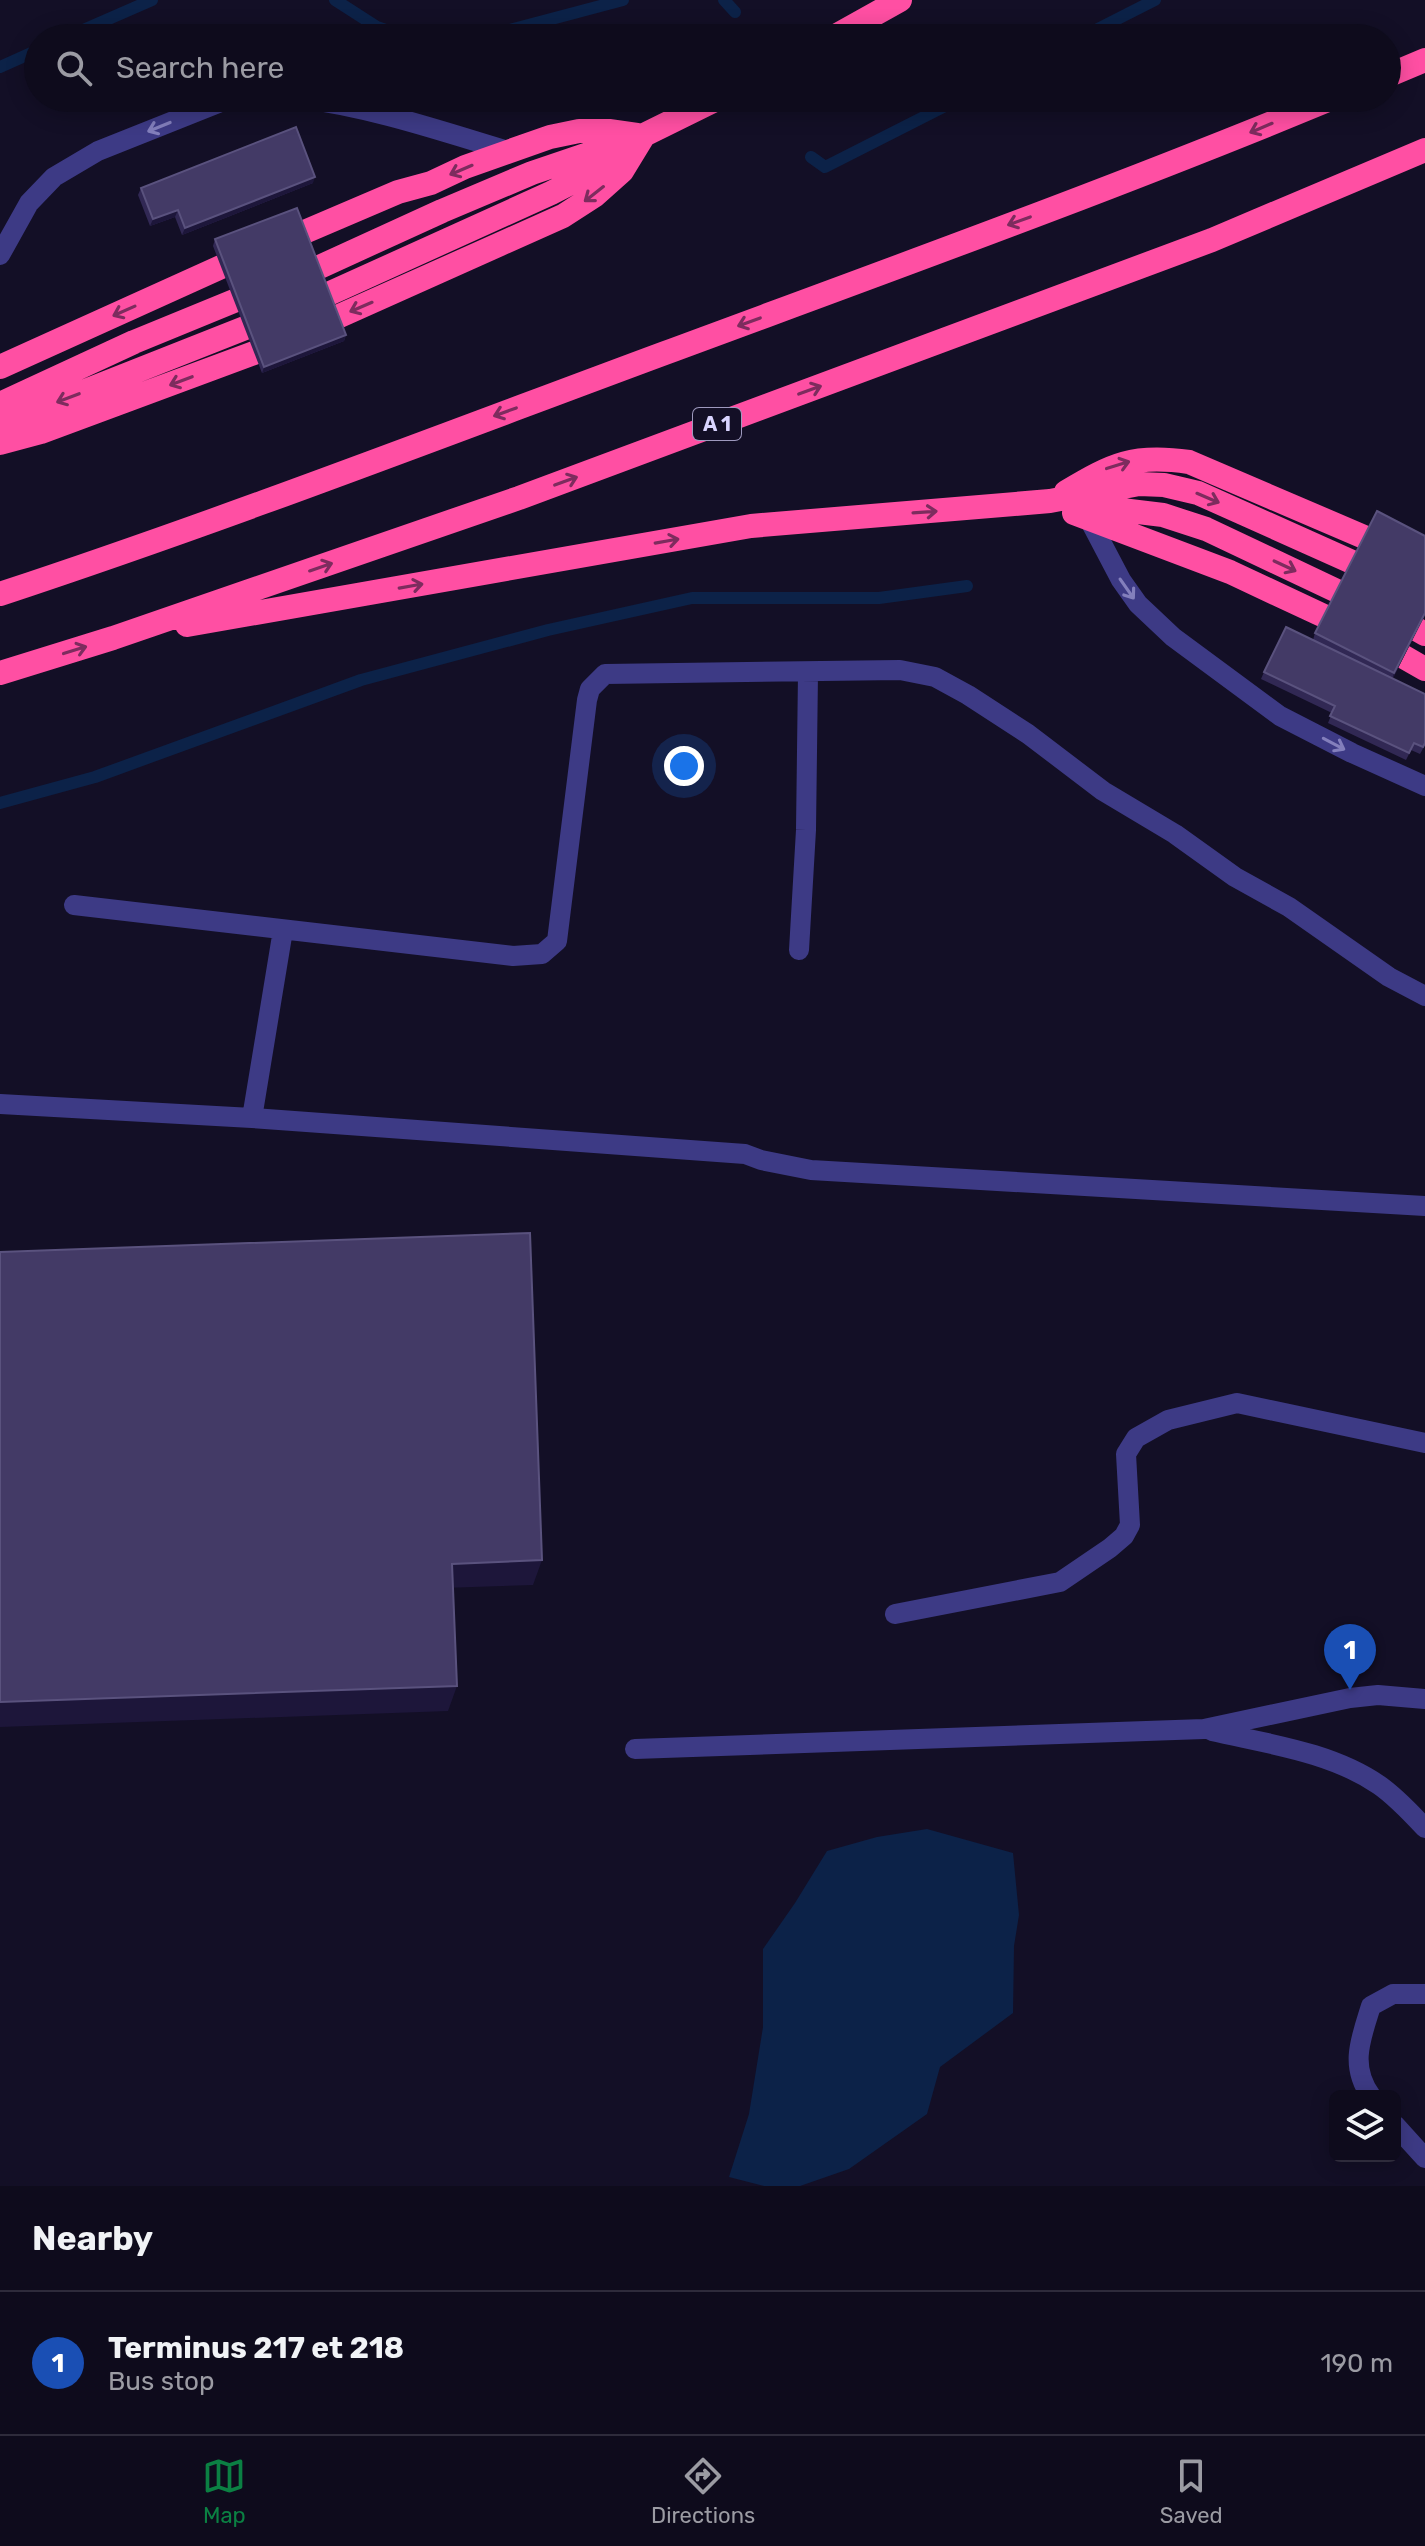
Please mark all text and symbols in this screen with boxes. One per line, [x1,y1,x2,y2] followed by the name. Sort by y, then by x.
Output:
[24,24,1401,112] search box
[52,46,96,90] icon: search
[116,50,284,86] text: Search here
[147,121,172,135] one-way arrow
[1249,122,1274,136] one-way arrow
[449,164,473,179] one-way arrow
[584,186,605,203] one-way arrow
[1007,215,1032,229] one-way arrow
[349,301,373,316] one-way arrow
[112,304,136,319] one-way arrow
[737,316,762,330] one-way arrow
[169,375,194,389] one-way arrow
[797,382,822,396] one-way arrow
[56,392,81,406] one-way arrow
[493,406,518,421] one-way arrow
[693,408,741,440] road number: A 1
[1105,457,1131,472] one-way arrow
[553,473,578,487] one-way arrow
[1195,492,1220,507] one-way arrow
[911,505,938,520] one-way arrow
[654,533,679,548] one-way arrow
[308,558,333,573] one-way arrow
[1272,559,1296,574] one-way arrow
[398,578,423,593] one-way arrow
[1119,578,1136,600] one-way arrow
[61,642,87,657] one-way arrow
[1322,736,1345,752] one-way arrow
[664,746,704,786] your location
[1324,1624,1376,1690] pin: 1
[1329,2090,1401,2162] map controls
[1329,2090,1401,2162] button: layers
[32,2218,153,2259] text: Nearby
[108,2330,404,2366] text: Terminus 217 et 218
[52,2348,64,2379] text: 1
[1320,2348,1393,2379] text: 190 m
[108,2366,214,2397] text: Bus stop
[202,2454,246,2529] tab: Map
[651,2454,755,2529] tab: Directions
[1160,2454,1223,2529] tab: Saved

